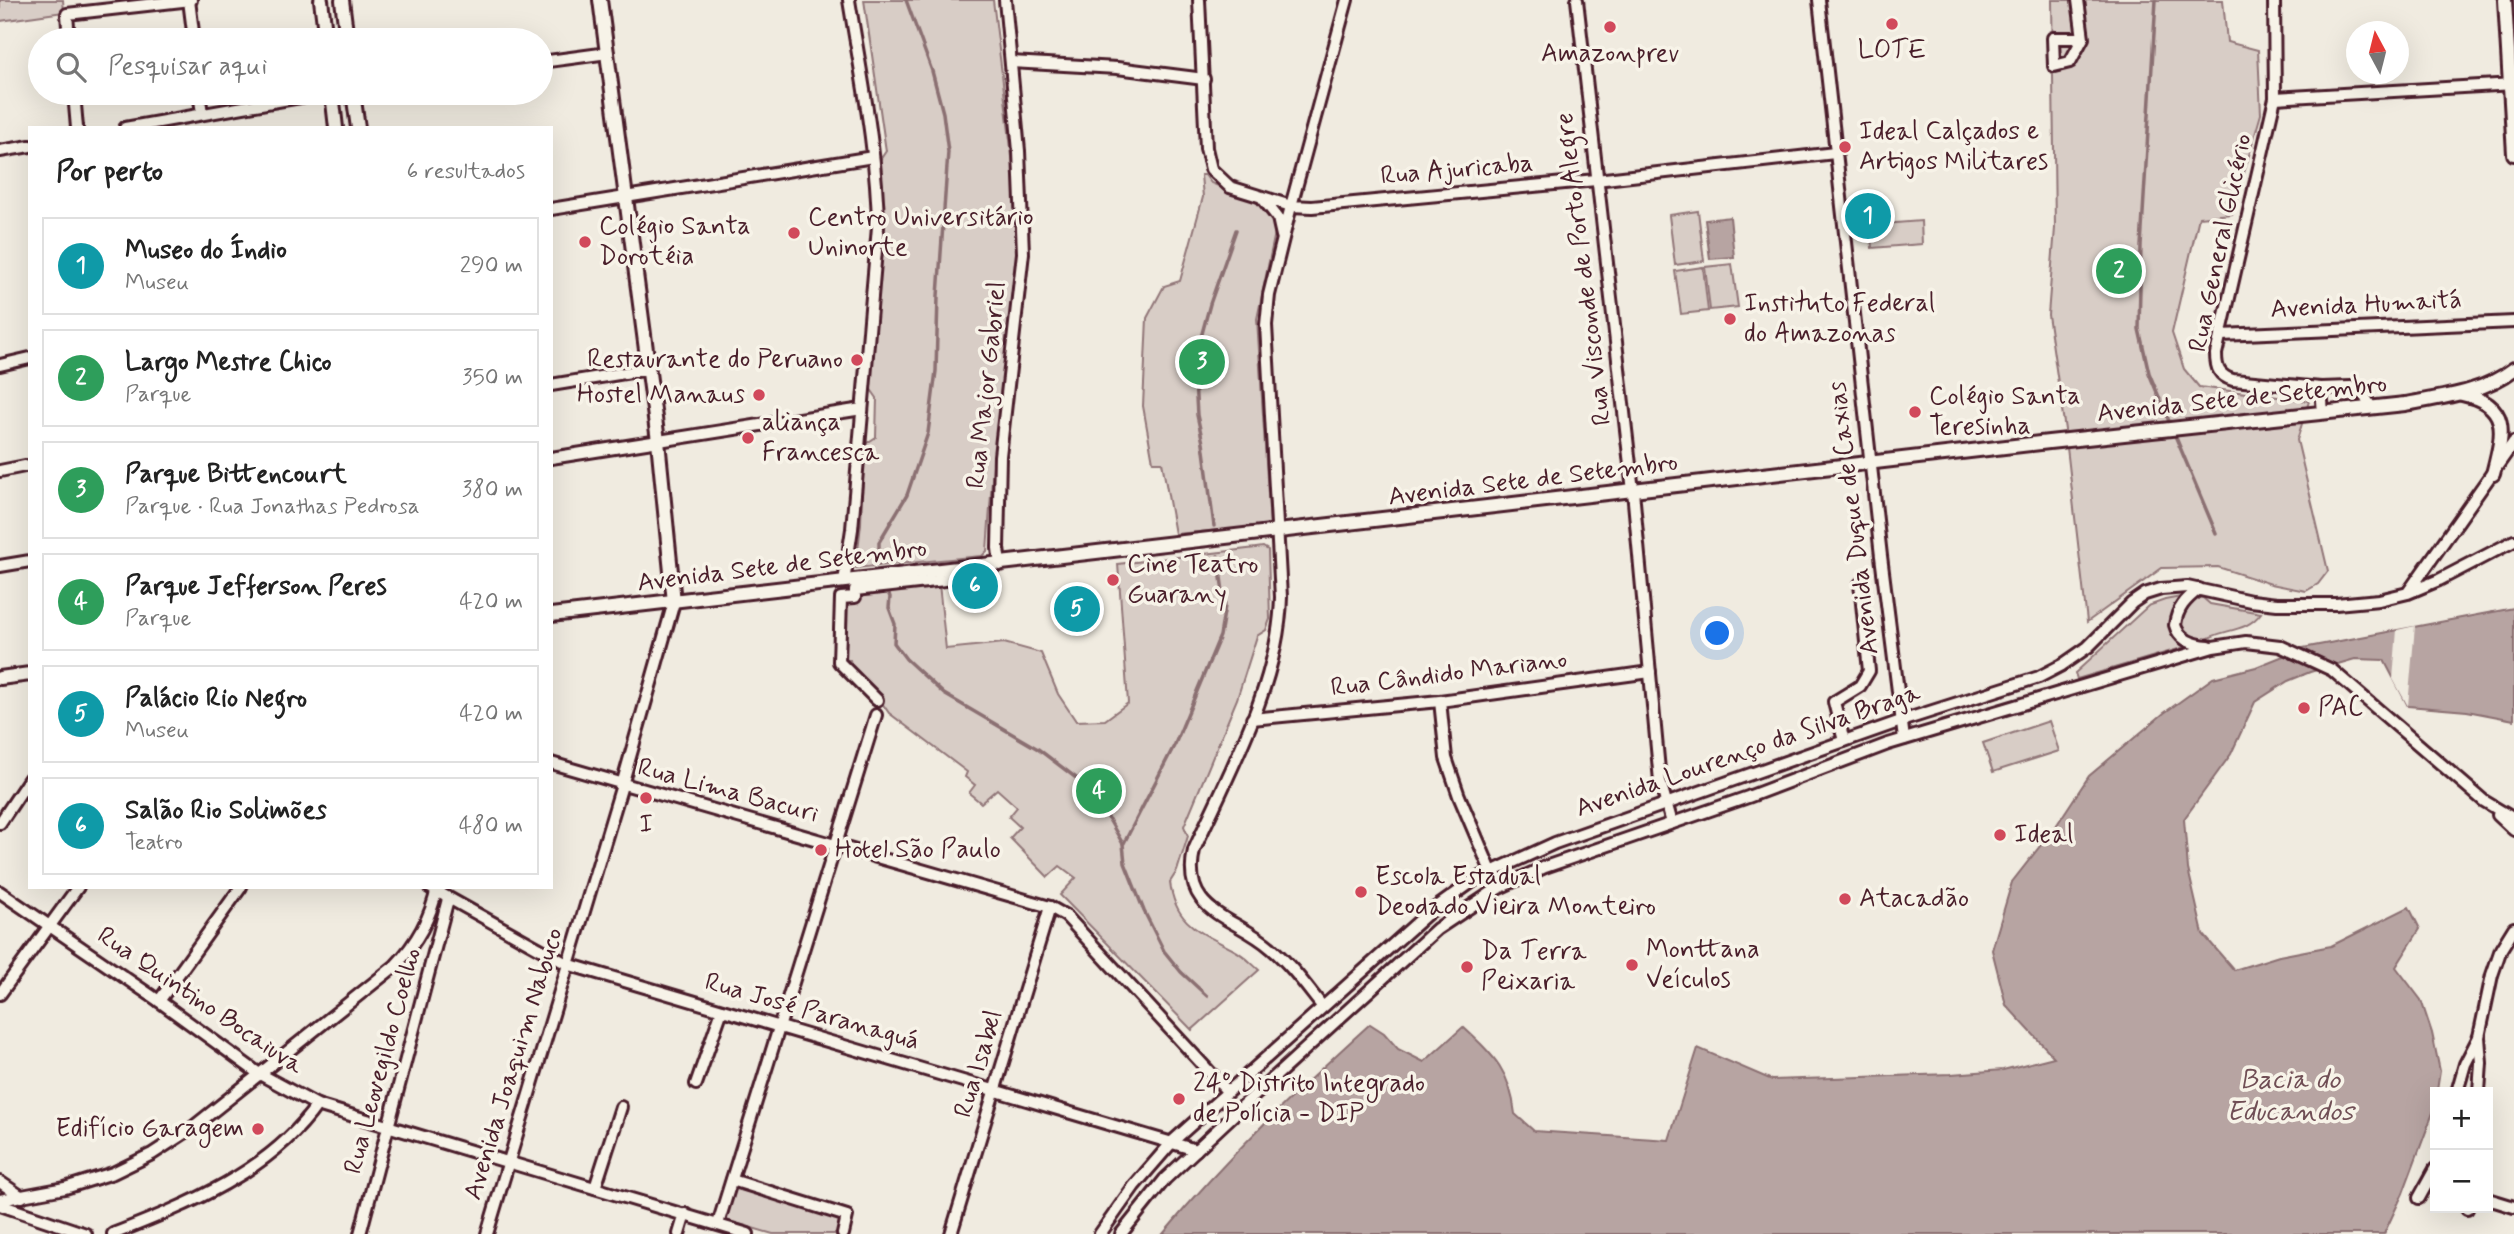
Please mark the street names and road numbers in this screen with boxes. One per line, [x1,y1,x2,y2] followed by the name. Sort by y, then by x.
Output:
[1548,110,1623,427] street label: Rua Visconde de Porto Alegre
[2181,131,2261,355] street label: Rua General Glicério
[1379,146,1535,194] street label: Rua Ajuricaba
[959,280,1015,490] street label: Rua Major Gabriel
[2270,283,2462,327] street label: Avenida Humaitá
[2095,367,2389,431] street label: Avenida Sete de Setembro
[1820,379,1888,657] street label: Avenida Duque de Caxias
[1386,445,1680,515] street label: Avenida Sete de Setembro
[635,531,929,601] street label: Avenida Sete de Setembro
[1329,643,1569,705] street label: Rua Cândido Mariano
[1571,676,1925,826] street label: Avenida Lourenço da Silva Braga
[634,751,822,831] street label: Rua Lima Bacuri
[90,919,310,1083] street label: Rua Quintino Bocaiuva
[456,924,572,1204] street label: Avenida Joaquim Nabuco
[336,944,430,1178] street label: Rua Leovegildo Coelho
[701,965,923,1059] street label: Rua José Paranaguá
[947,1006,1011,1122] street label: Rua Isabel

